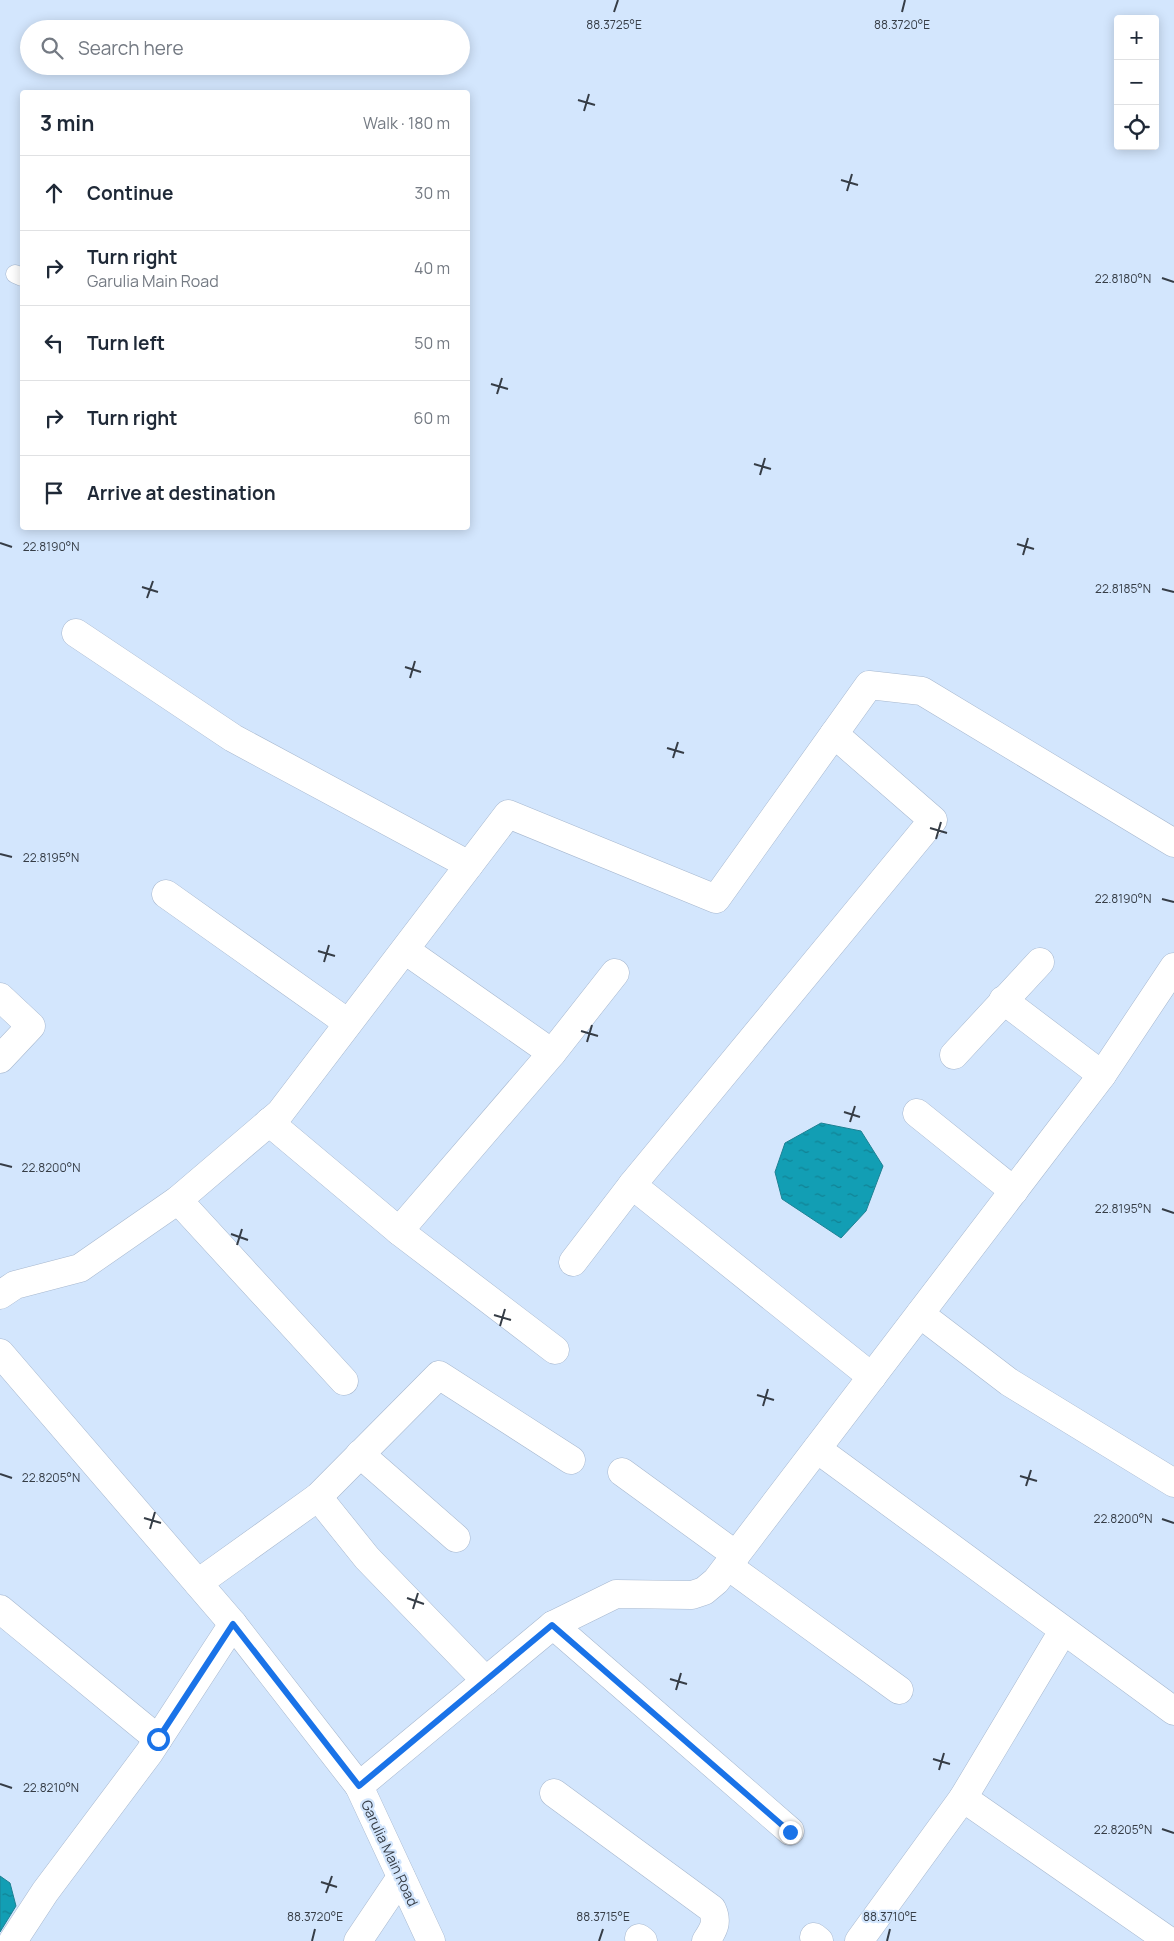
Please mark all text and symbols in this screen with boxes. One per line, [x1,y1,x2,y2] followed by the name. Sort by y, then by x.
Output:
[1114,15,1159,150] map controls
[1114,15,1159,60] button: +
[586,16,642,33] text: 88.3725°E
[874,16,930,33] text: 88.3720°E
[20,20,470,75] search box
[38,34,66,62] icon: search
[78,35,184,61] text: Search here
[1114,60,1159,105] button: −
[1114,105,1159,150] button: locate
[40,109,94,137] text: 3 min
[363,112,450,134] text: Walk · 180 m
[40,179,68,207] icon: ahead
[87,180,173,206] text: Continue
[415,182,450,204] text: 30 m
[87,244,177,270] text: Turn right
[40,254,68,282] icon: right
[414,257,450,279] text: 40 m
[87,270,219,292] text: Garulia Main Road
[1095,270,1151,287] text: 22.8180°N
[40,329,68,357] icon: left
[87,330,165,356] text: Turn left
[414,332,450,354] text: 50 m
[40,404,68,432] icon: right
[87,405,177,431] text: Turn right
[414,407,450,429] text: 60 m
[40,479,68,507] icon: arrive
[87,480,276,506] text: Arrive at destination
[23,538,79,555] text: 22.8190°N
[1095,580,1151,597] text: 22.8185°N
[23,849,79,866] text: 22.8195°N
[1095,890,1151,907] text: 22.8190°N
[22,1159,80,1176] text: 22.8200°N
[1095,1200,1151,1217] text: 22.8195°N
[22,1469,80,1486] text: 22.8205°N
[1094,1510,1152,1527] text: 22.8200°N
[147,1728,170,1751] route start
[23,1779,79,1796] text: 22.8210°N
[357,1797,423,1909] street label: Garulia Main Road
[779,1821,802,1844] route end
[1094,1821,1152,1838] text: 22.8205°N
[287,1908,343,1925] text: 88.3720°E
[576,1908,630,1925] text: 88.3715°E
[863,1908,917,1925] text: 88.3710°E

